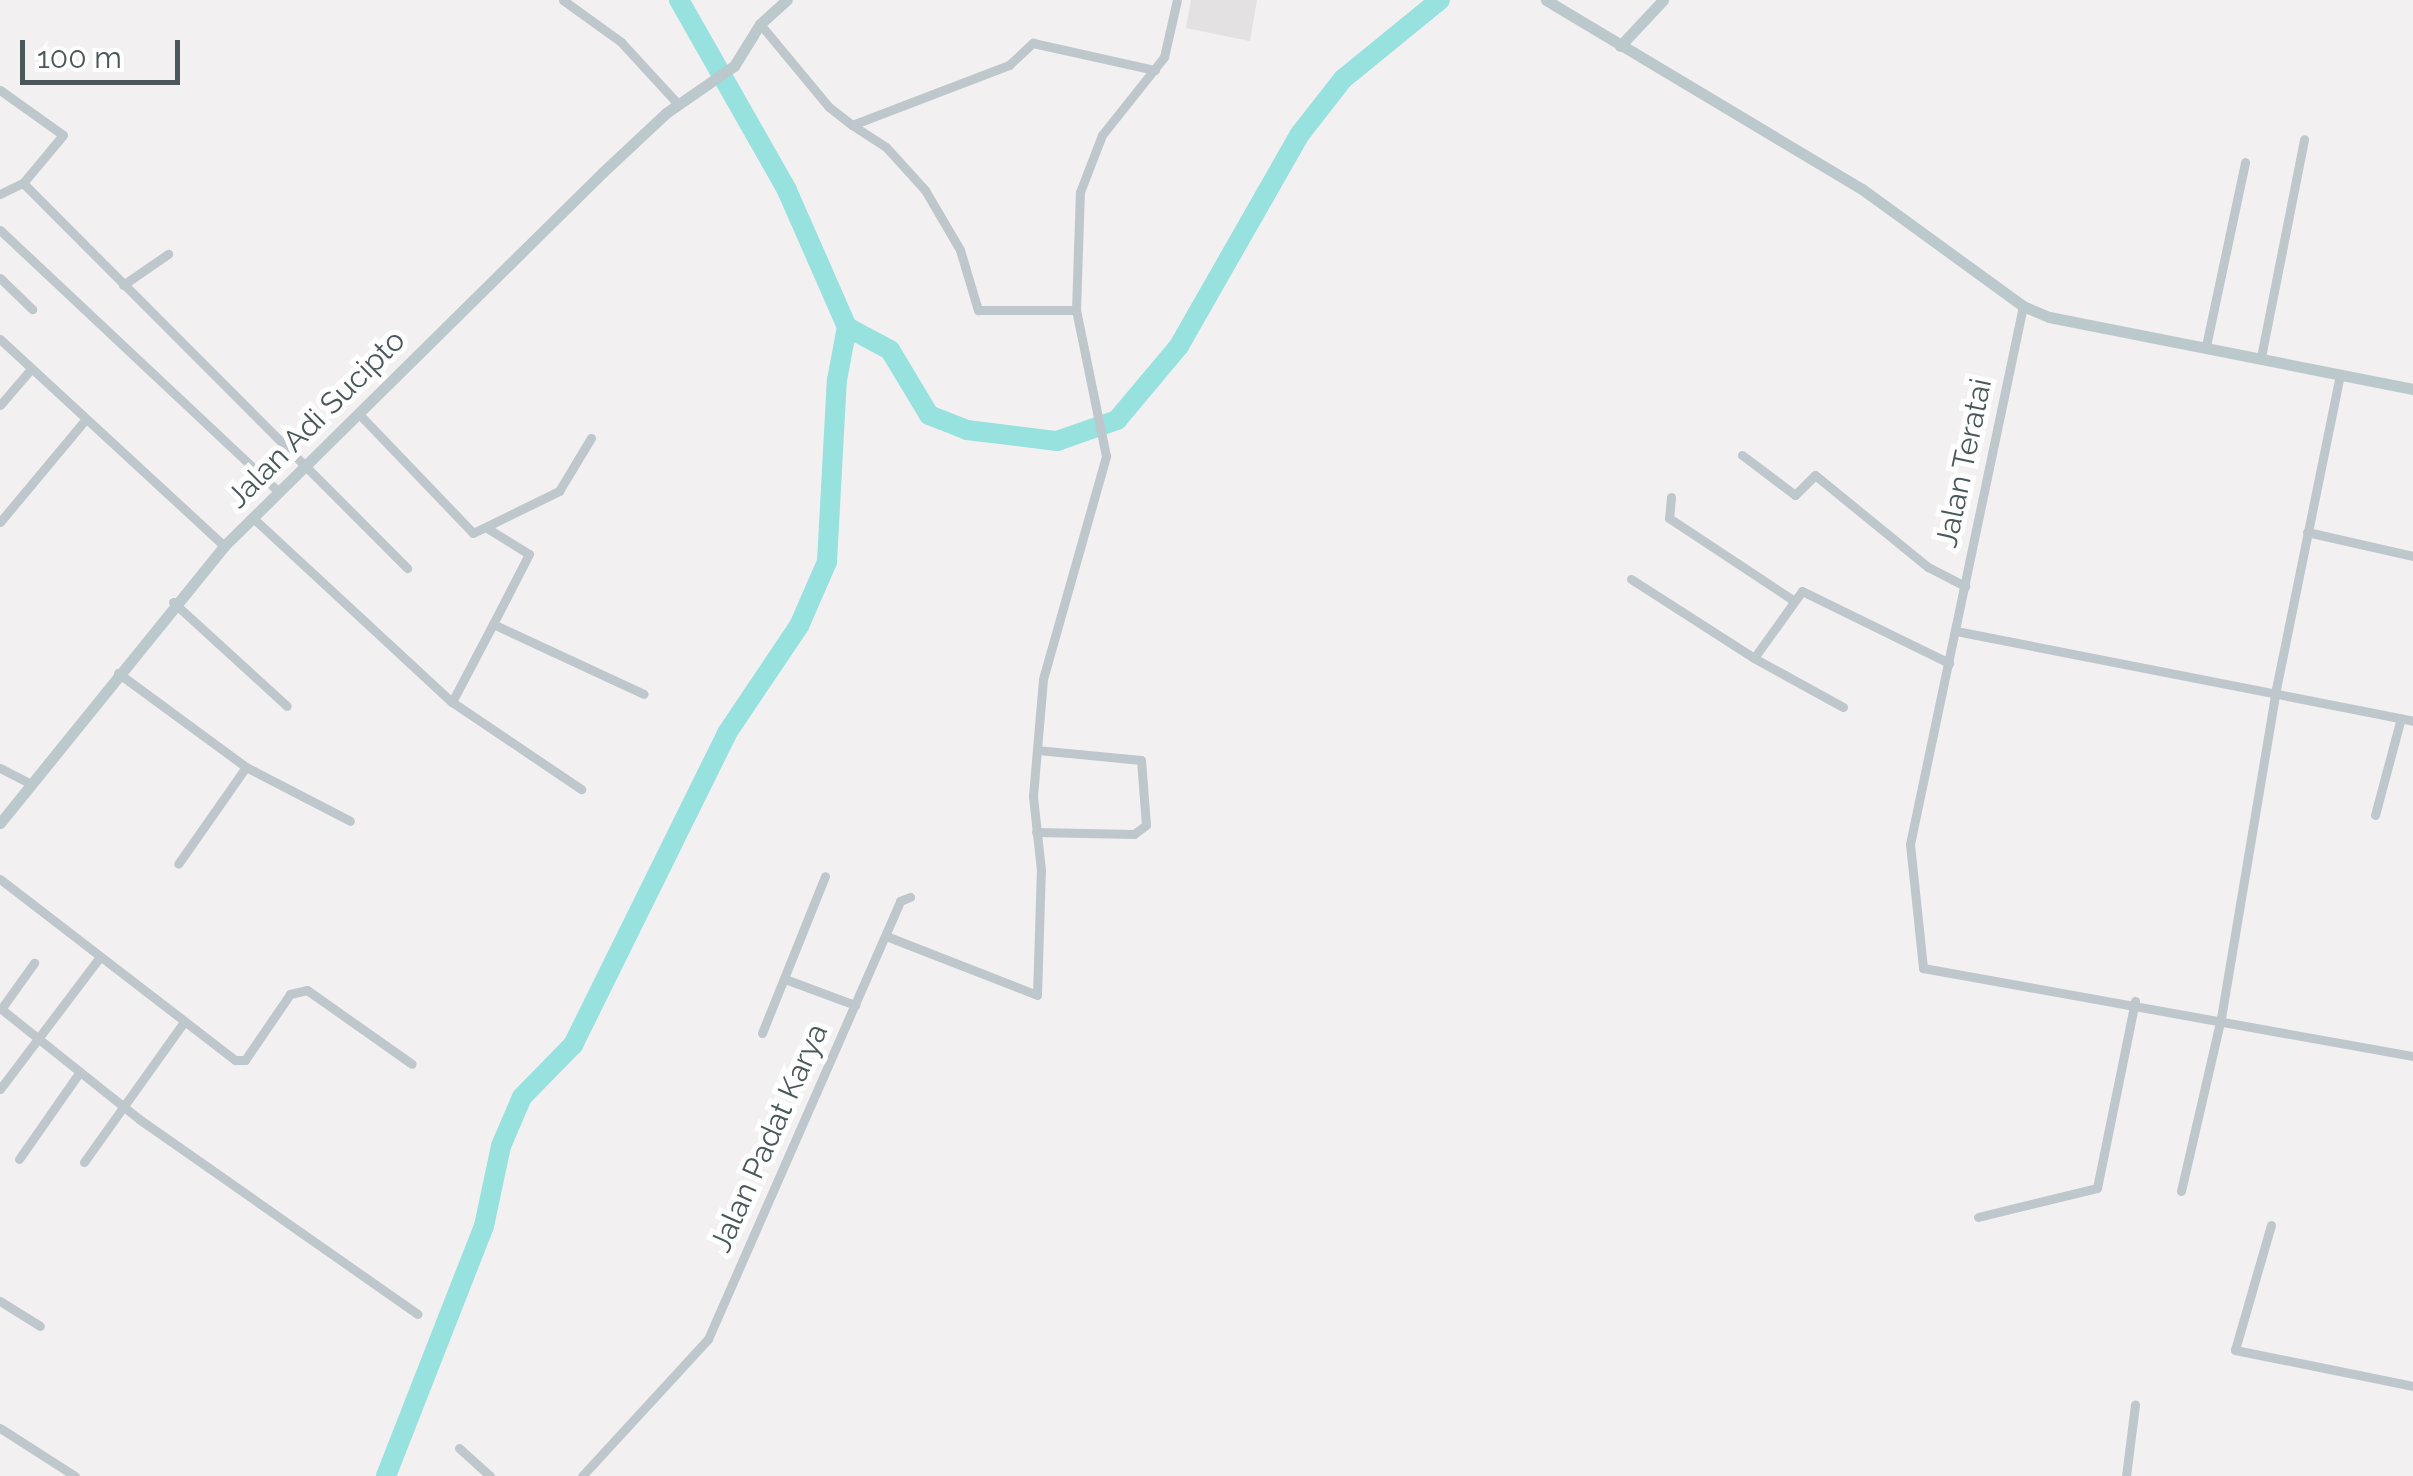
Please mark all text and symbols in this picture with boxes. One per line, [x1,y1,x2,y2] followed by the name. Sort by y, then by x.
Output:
[25,20,185,82] scale bar
[37,40,122,75] text: 100 m
[219,322,413,516] street label: Jalan Adi Sucipto
[1928,375,2000,551] street label: Jalan Teratai
[703,1018,835,1258] street label: Jalan Padat Karya

